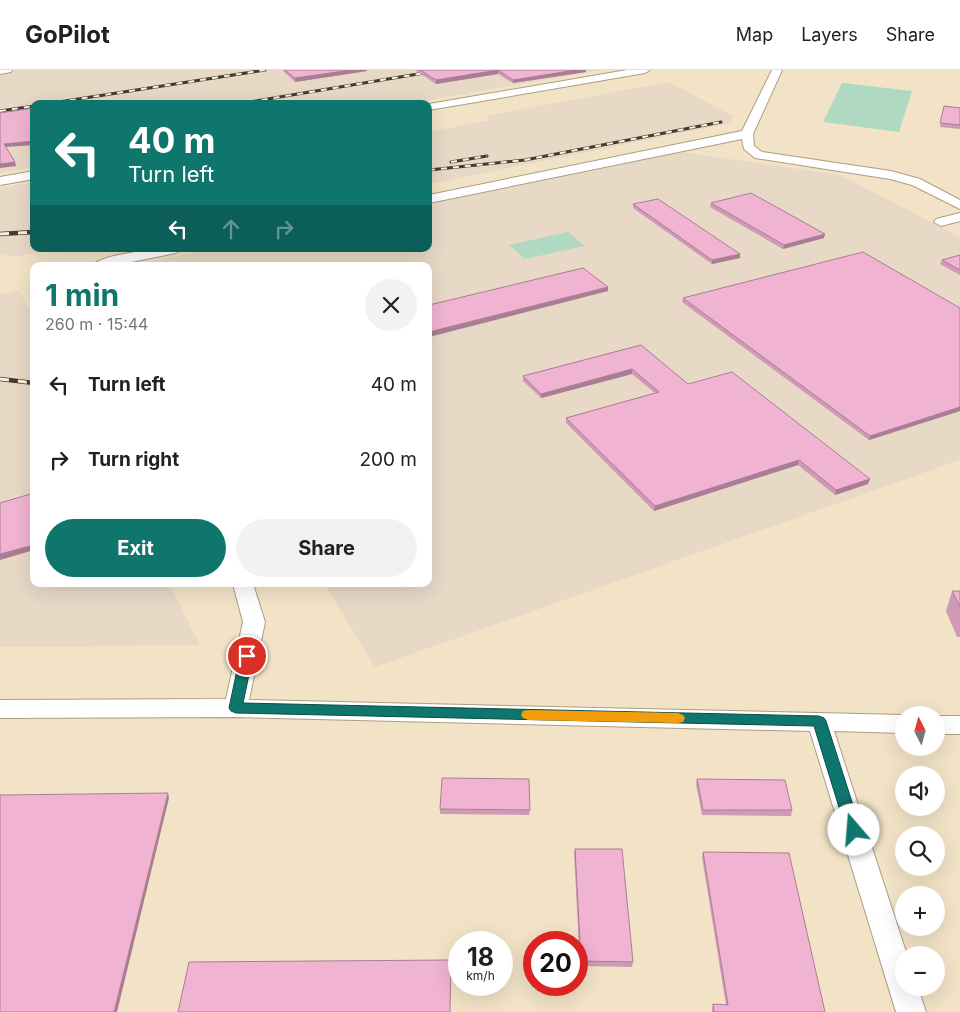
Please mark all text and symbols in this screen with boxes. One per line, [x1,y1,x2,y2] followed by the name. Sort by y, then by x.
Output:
[25,20,110,49] text: GoPilot
[736,24,773,45] text: Map
[801,24,858,45] text: Layers
[886,24,935,45] text: Share
[128,119,216,161] text: 40 m
[45,120,110,185] icon: left
[128,161,214,187] text: Turn left
[164,215,192,243] icon: left
[217,215,245,243] icon: ahead
[270,215,298,243] icon: right
[45,277,119,313] text: 1 min
[365,279,417,331] button: close
[45,314,148,334] text: 260 m · 15:44
[45,371,73,399] icon: left
[88,373,166,396] text: Turn left
[371,373,417,396] text: 40 m
[45,446,73,474] icon: right
[88,448,179,471] text: Turn right
[359,448,417,471] text: 200 m
[45,519,226,577] button: Exit
[236,519,417,577] button: Share
[226,635,268,677] pin
[233,642,261,670] icon: arrive
[895,706,945,756] north arrow
[895,706,945,996] map controls
[895,766,945,816] button: sound
[827,803,879,855] position arrow
[895,826,945,876] button: search
[895,886,945,936] button: +
[523,931,588,996] speed limit sign: 20
[467,942,494,972] text: 18
[895,946,945,996] button: −
[466,968,495,983] text: km/h

